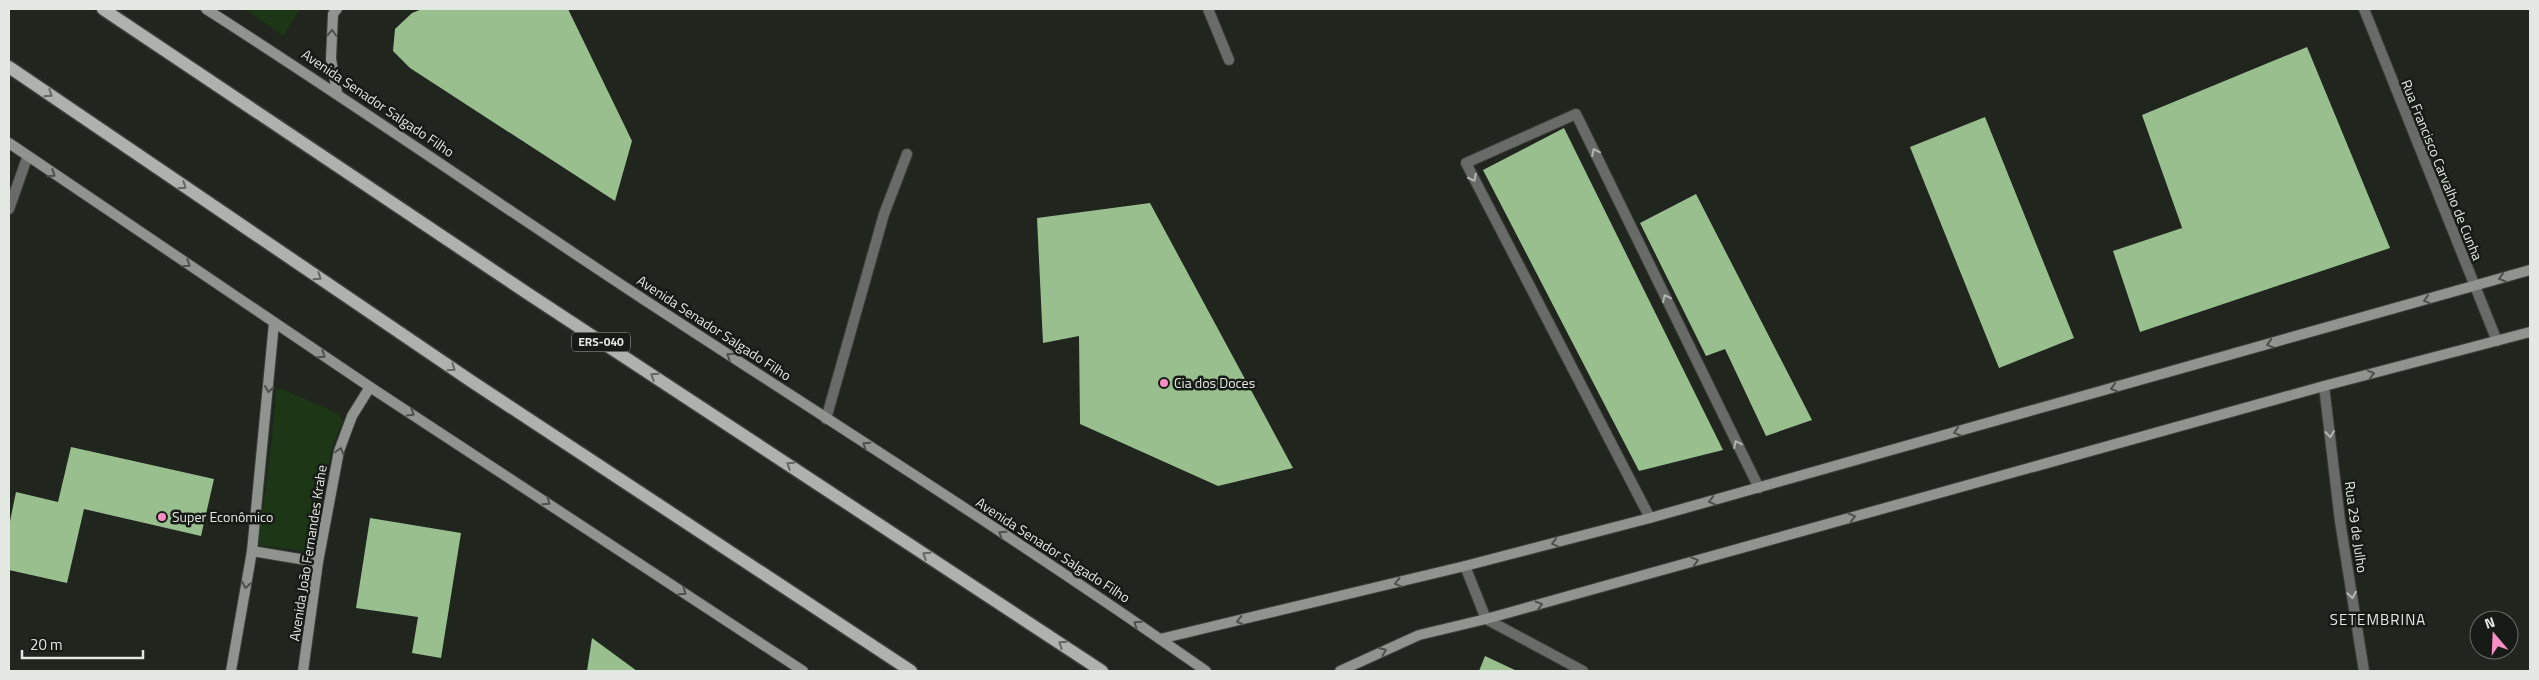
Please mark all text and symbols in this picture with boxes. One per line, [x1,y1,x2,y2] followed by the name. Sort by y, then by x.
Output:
[327,28,337,36] one-way arrow
[298,43,459,162] street label: Avenida Senador Salgado Filho
[2396,76,2488,263] street label: Rua Francisco Carvalho de Cunha
[43,88,53,97] one-way arrow
[1590,148,1601,157] one-way arrow
[46,168,55,177] one-way arrow
[1467,173,1477,182] one-way arrow
[178,180,187,189] one-way arrow
[181,258,190,267] one-way arrow
[633,270,796,385] street label: Avenida Senador Salgado Filho
[312,271,322,280] one-way arrow
[2498,273,2507,283] one-way arrow
[1662,294,1672,303] one-way arrow
[2423,294,2431,304] one-way arrow
[572,332,630,352] road number: ERS-040
[2267,338,2275,348] one-way arrow
[316,348,325,358] one-way arrow
[726,353,736,362] one-way arrow
[447,362,456,372] one-way arrow
[2367,369,2375,380] one-way arrow
[1174,372,1255,393] place label: Cia dos Doces
[650,373,660,382] one-way arrow
[1158,377,1170,389] marker: Cia dos Doces
[2110,382,2118,392] one-way arrow
[264,385,275,393] one-way arrow
[406,407,415,417] one-way arrow
[1954,426,1962,436] one-way arrow
[2324,431,2335,439] one-way arrow
[1733,440,1743,449] one-way arrow
[862,442,872,451] one-way arrow
[334,446,345,455] one-way arrow
[786,462,795,472] one-way arrow
[283,463,332,643] street label: Avenida João Fernandes Krahe
[2340,480,2373,574] street label: Rua 29 de Julho
[972,492,1135,607] street label: Avenida Senador Salgado Filho
[1708,495,1716,505] one-way arrow
[542,496,551,505] one-way arrow
[172,506,274,527] place label: Super Econômico
[156,511,168,523] marker: Super Econômico
[1847,513,1856,523] one-way arrow
[998,531,1008,540] one-way arrow
[1551,537,1559,547] one-way arrow
[922,551,931,561] one-way arrow
[1691,556,1700,567] one-way arrow
[1393,577,1402,588] one-way arrow
[241,580,251,589] one-way arrow
[677,586,687,595] one-way arrow
[2346,591,2356,600] one-way arrow
[1534,600,1543,610] one-way arrow
[2330,608,2426,631] district label: SETEMBRINA
[2469,610,2519,660] north arrow
[2482,611,2498,634] text: N
[1235,615,1244,626] one-way arrow
[1134,621,1143,630] one-way arrow
[22,628,144,660] scale bar
[30,633,63,656] text: 20 m
[1058,641,1067,650] one-way arrow
[1379,646,1387,656] one-way arrow

